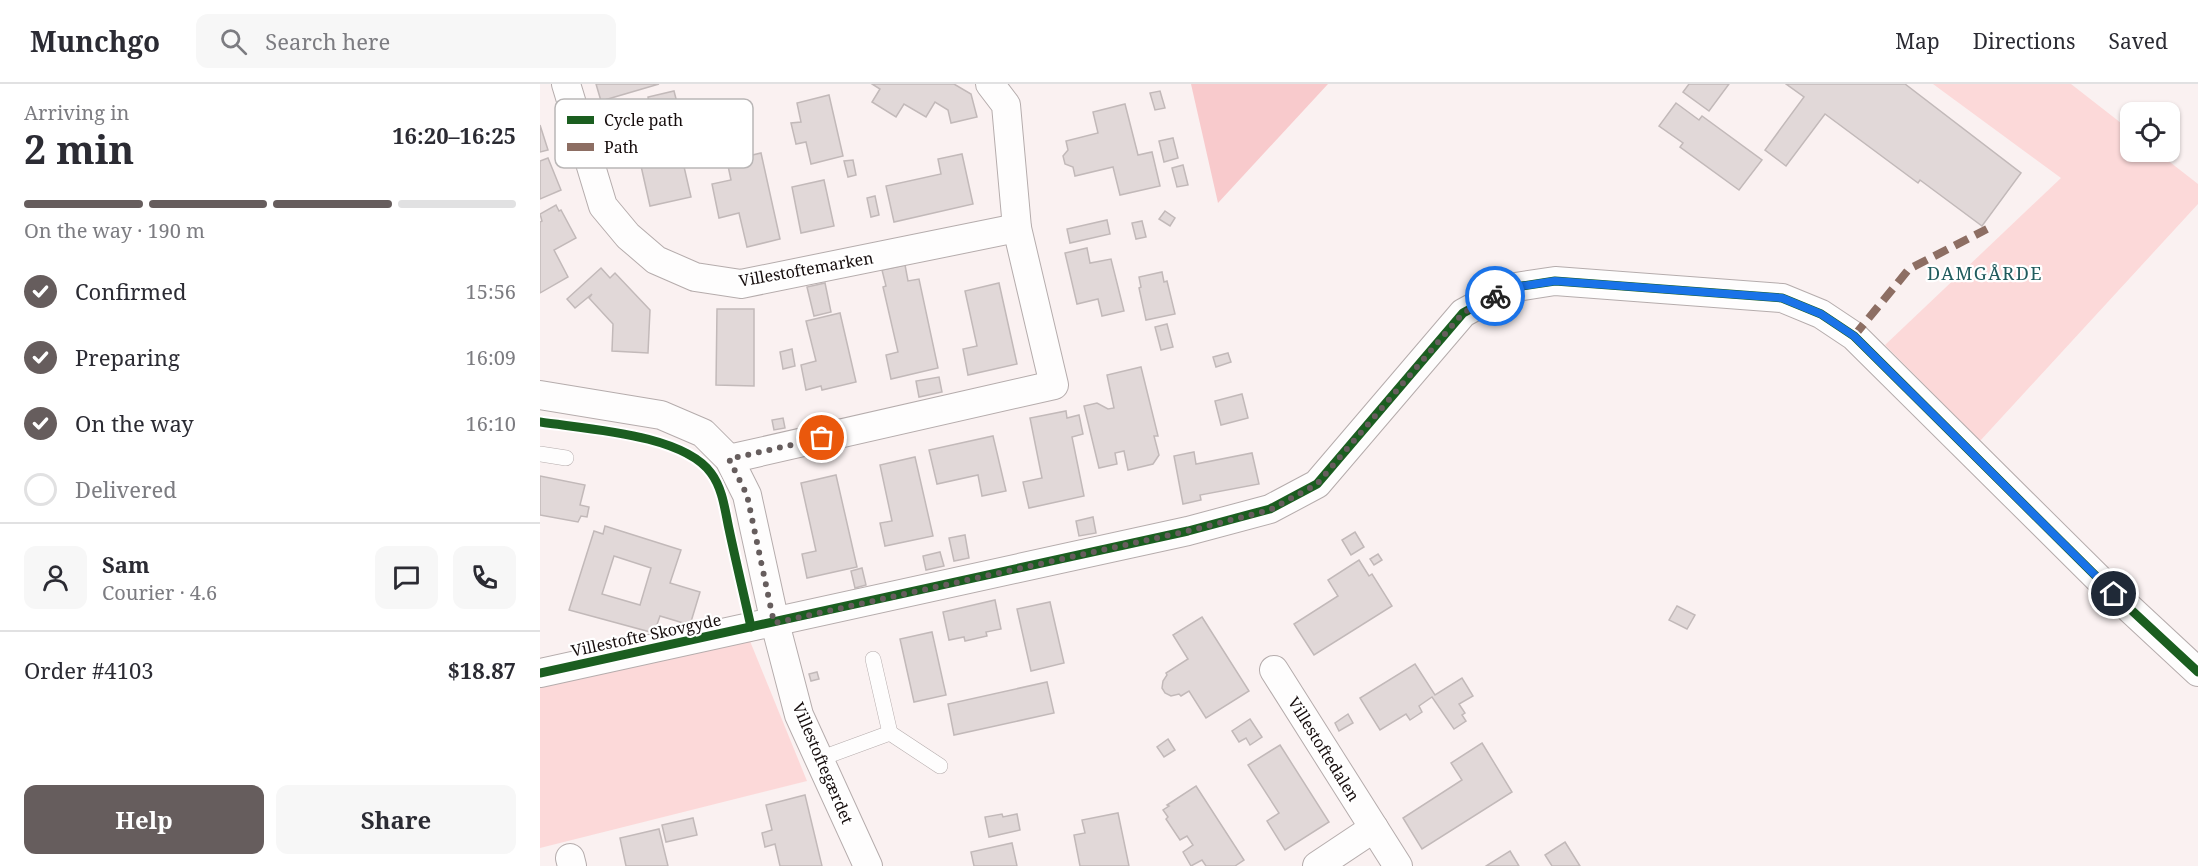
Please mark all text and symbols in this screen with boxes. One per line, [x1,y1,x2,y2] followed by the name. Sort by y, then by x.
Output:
[196,14,616,68] search box
[30,22,160,60] text: Munchgo
[217,25,250,58] icon: search
[265,26,390,56] text: Search here
[1895,27,1940,55] text: Map
[1973,27,2075,55] text: Directions
[2108,27,2168,55] text: Saved
[24,99,129,126] text: Arriving in
[555,99,753,168] legend
[2120,102,2180,162] map controls
[2120,102,2180,162] button: locate
[604,109,683,131] text: Cycle path
[392,120,516,150] text: 16:20–16:25
[24,122,134,175] text: 2 min
[604,136,638,158] text: Path
[24,217,205,244] text: On the way · 190 m
[737,246,875,292] street label: Villestoftemarken
[1927,261,2043,285] district label: DAMGÅRDE
[1465,266,1525,326] courier
[24,275,57,308] icon: check
[75,276,186,306] text: Confirmed
[466,278,516,305] text: 15:56
[1479,280,1512,313] icon: bike
[24,341,57,374] icon: check
[75,342,180,372] text: Preparing
[466,344,516,371] text: 16:09
[24,407,57,440] icon: check
[75,408,194,438] text: On the way
[466,410,516,437] text: 16:10
[796,412,847,463] pin
[805,421,838,454] icon: bag
[75,474,177,504] text: Delivered
[24,546,87,609] button: person
[375,546,438,609] button: chat
[453,546,516,609] button: phone
[102,549,150,579] text: Sam
[2088,568,2139,619] pin
[2097,577,2130,610] icon: home
[102,579,217,606] text: Courier · 4.6
[569,608,723,662] street label: Villestofte Skovgyde
[24,655,154,685] text: Order #4103
[447,655,516,685] text: $18.87
[1283,693,1365,805] street label: Villestoftedalen
[787,699,859,828] street label: Villestoftegærdet
[24,785,264,854] button: Help
[276,785,516,854] button: Share

